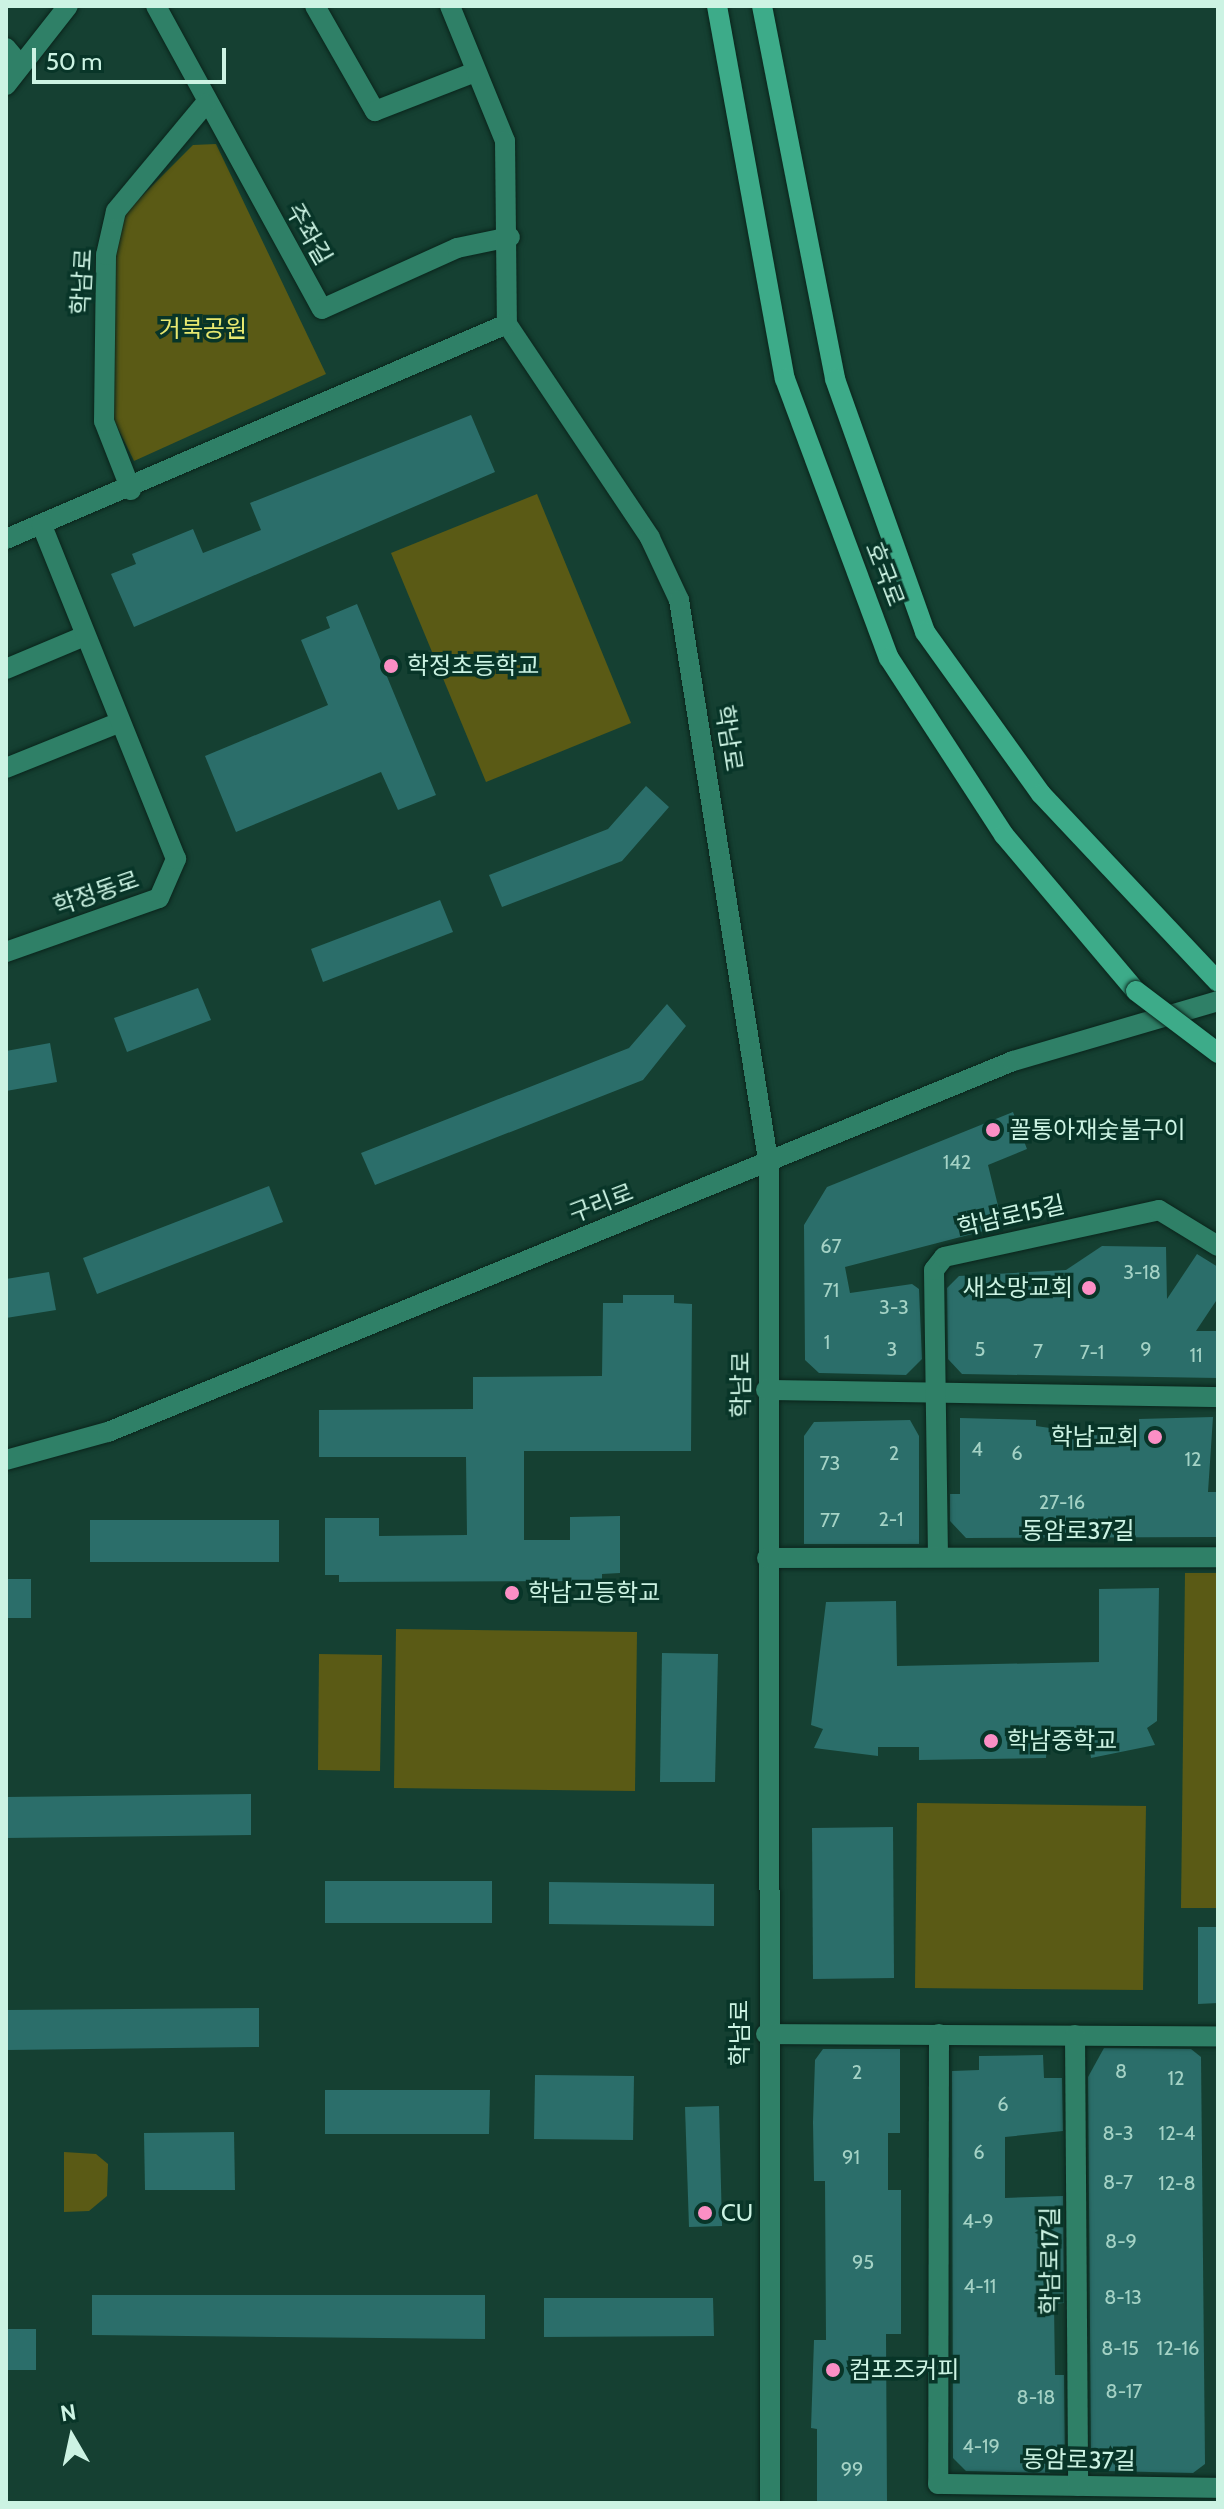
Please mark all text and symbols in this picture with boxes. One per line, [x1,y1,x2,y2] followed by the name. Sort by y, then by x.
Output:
[36,32,230,82] scale bar
[46,47,102,76] text: 50 m
[280,198,338,270] street label: 주좌길
[66,248,98,316] street label: 학남로
[159,315,247,343] park label: 거북공원
[860,538,910,610] street label: 호국로
[407,652,539,680] place label: 학정초등학교
[382,657,400,675] marker: 학정초등학교
[710,703,748,773] street label: 학남로
[50,865,142,921] street label: 학정동로
[1009,1116,1186,1144] place label: 꼴통아재숯불구이
[984,1121,1002,1139] marker: 꼴통아재숯불구이
[943,1150,971,1174] house number: 142
[565,1178,637,1228] street label: 구리로
[955,1190,1067,1242] street label: 학남로15길
[820,1234,842,1258] house number: 67
[1123,1260,1161,1284] house number: 3-18
[963,1274,1073,1302] place label: 새소망교회
[823,1278,839,1302] house number: 71
[1080,1279,1098,1297] marker: 새소망교회
[879,1295,909,1319] house number: 3-3
[824,1330,830,1354] house number: 1
[887,1337,897,1361] house number: 3
[975,1337,985,1361] house number: 5
[1140,1337,1152,1361] house number: 9
[1033,1339,1043,1363] house number: 7
[1080,1340,1104,1364] house number: 7-1
[1189,1343,1203,1367] house number: 11
[727,1352,755,1418] street label: 학남로
[1051,1423,1139,1451] place label: 학남교회
[1146,1428,1164,1446] marker: 학남교회
[971,1437,983,1461] house number: 4
[889,1441,899,1465] house number: 2
[1011,1441,1023,1465] house number: 6
[1185,1447,1201,1471] house number: 12
[820,1451,840,1475] house number: 73
[1039,1490,1085,1514] house number: 27-16
[879,1507,903,1531] house number: 2-1
[820,1508,840,1532] house number: 77
[1021,1517,1135,1545] street label: 동암로37길
[528,1579,660,1607] place label: 학남고등학교
[503,1584,521,1602] marker: 학남고등학교
[1007,1727,1117,1755] place label: 학남중학교
[982,1732,1000,1750] marker: 학남중학교
[726,2000,754,2066] street label: 학남로
[1115,2059,1127,2083] house number: 8
[852,2060,862,2084] house number: 2
[1168,2066,1184,2090] house number: 12
[997,2092,1009,2116] house number: 6
[1102,2121,1134,2145] house number: 8-3
[1159,2121,1195,2145] house number: 12-4
[973,2140,985,2164] house number: 6
[842,2145,860,2169] house number: 91
[1103,2170,1133,2194] house number: 8-7
[1158,2171,1196,2195] house number: 12-8
[721,2199,753,2227] place label: CU
[696,2204,714,2222] marker: CU
[1036,2207,1064,2315] street label: 학남로17길
[962,2209,994,2233] house number: 4-9
[1105,2229,1137,2253] house number: 8-9
[852,2250,874,2274] house number: 95
[964,2274,996,2298] house number: 4-11
[1104,2285,1142,2309] house number: 8-13
[1101,2336,1139,2360] house number: 8-15
[1157,2336,1199,2360] house number: 12-16
[849,2356,959,2384] place label: 컴포즈커피
[824,2361,842,2379] marker: 컴포즈커피
[1106,2379,1142,2403] house number: 8-17
[1017,2385,1055,2409] house number: 8-18
[32,2397,112,2477] north arrow
[58,2398,78,2427] text: N
[962,2434,1000,2458] house number: 4-19
[1022,2445,1136,2475] street label: 동암로37길
[841,2457,863,2481] house number: 99

